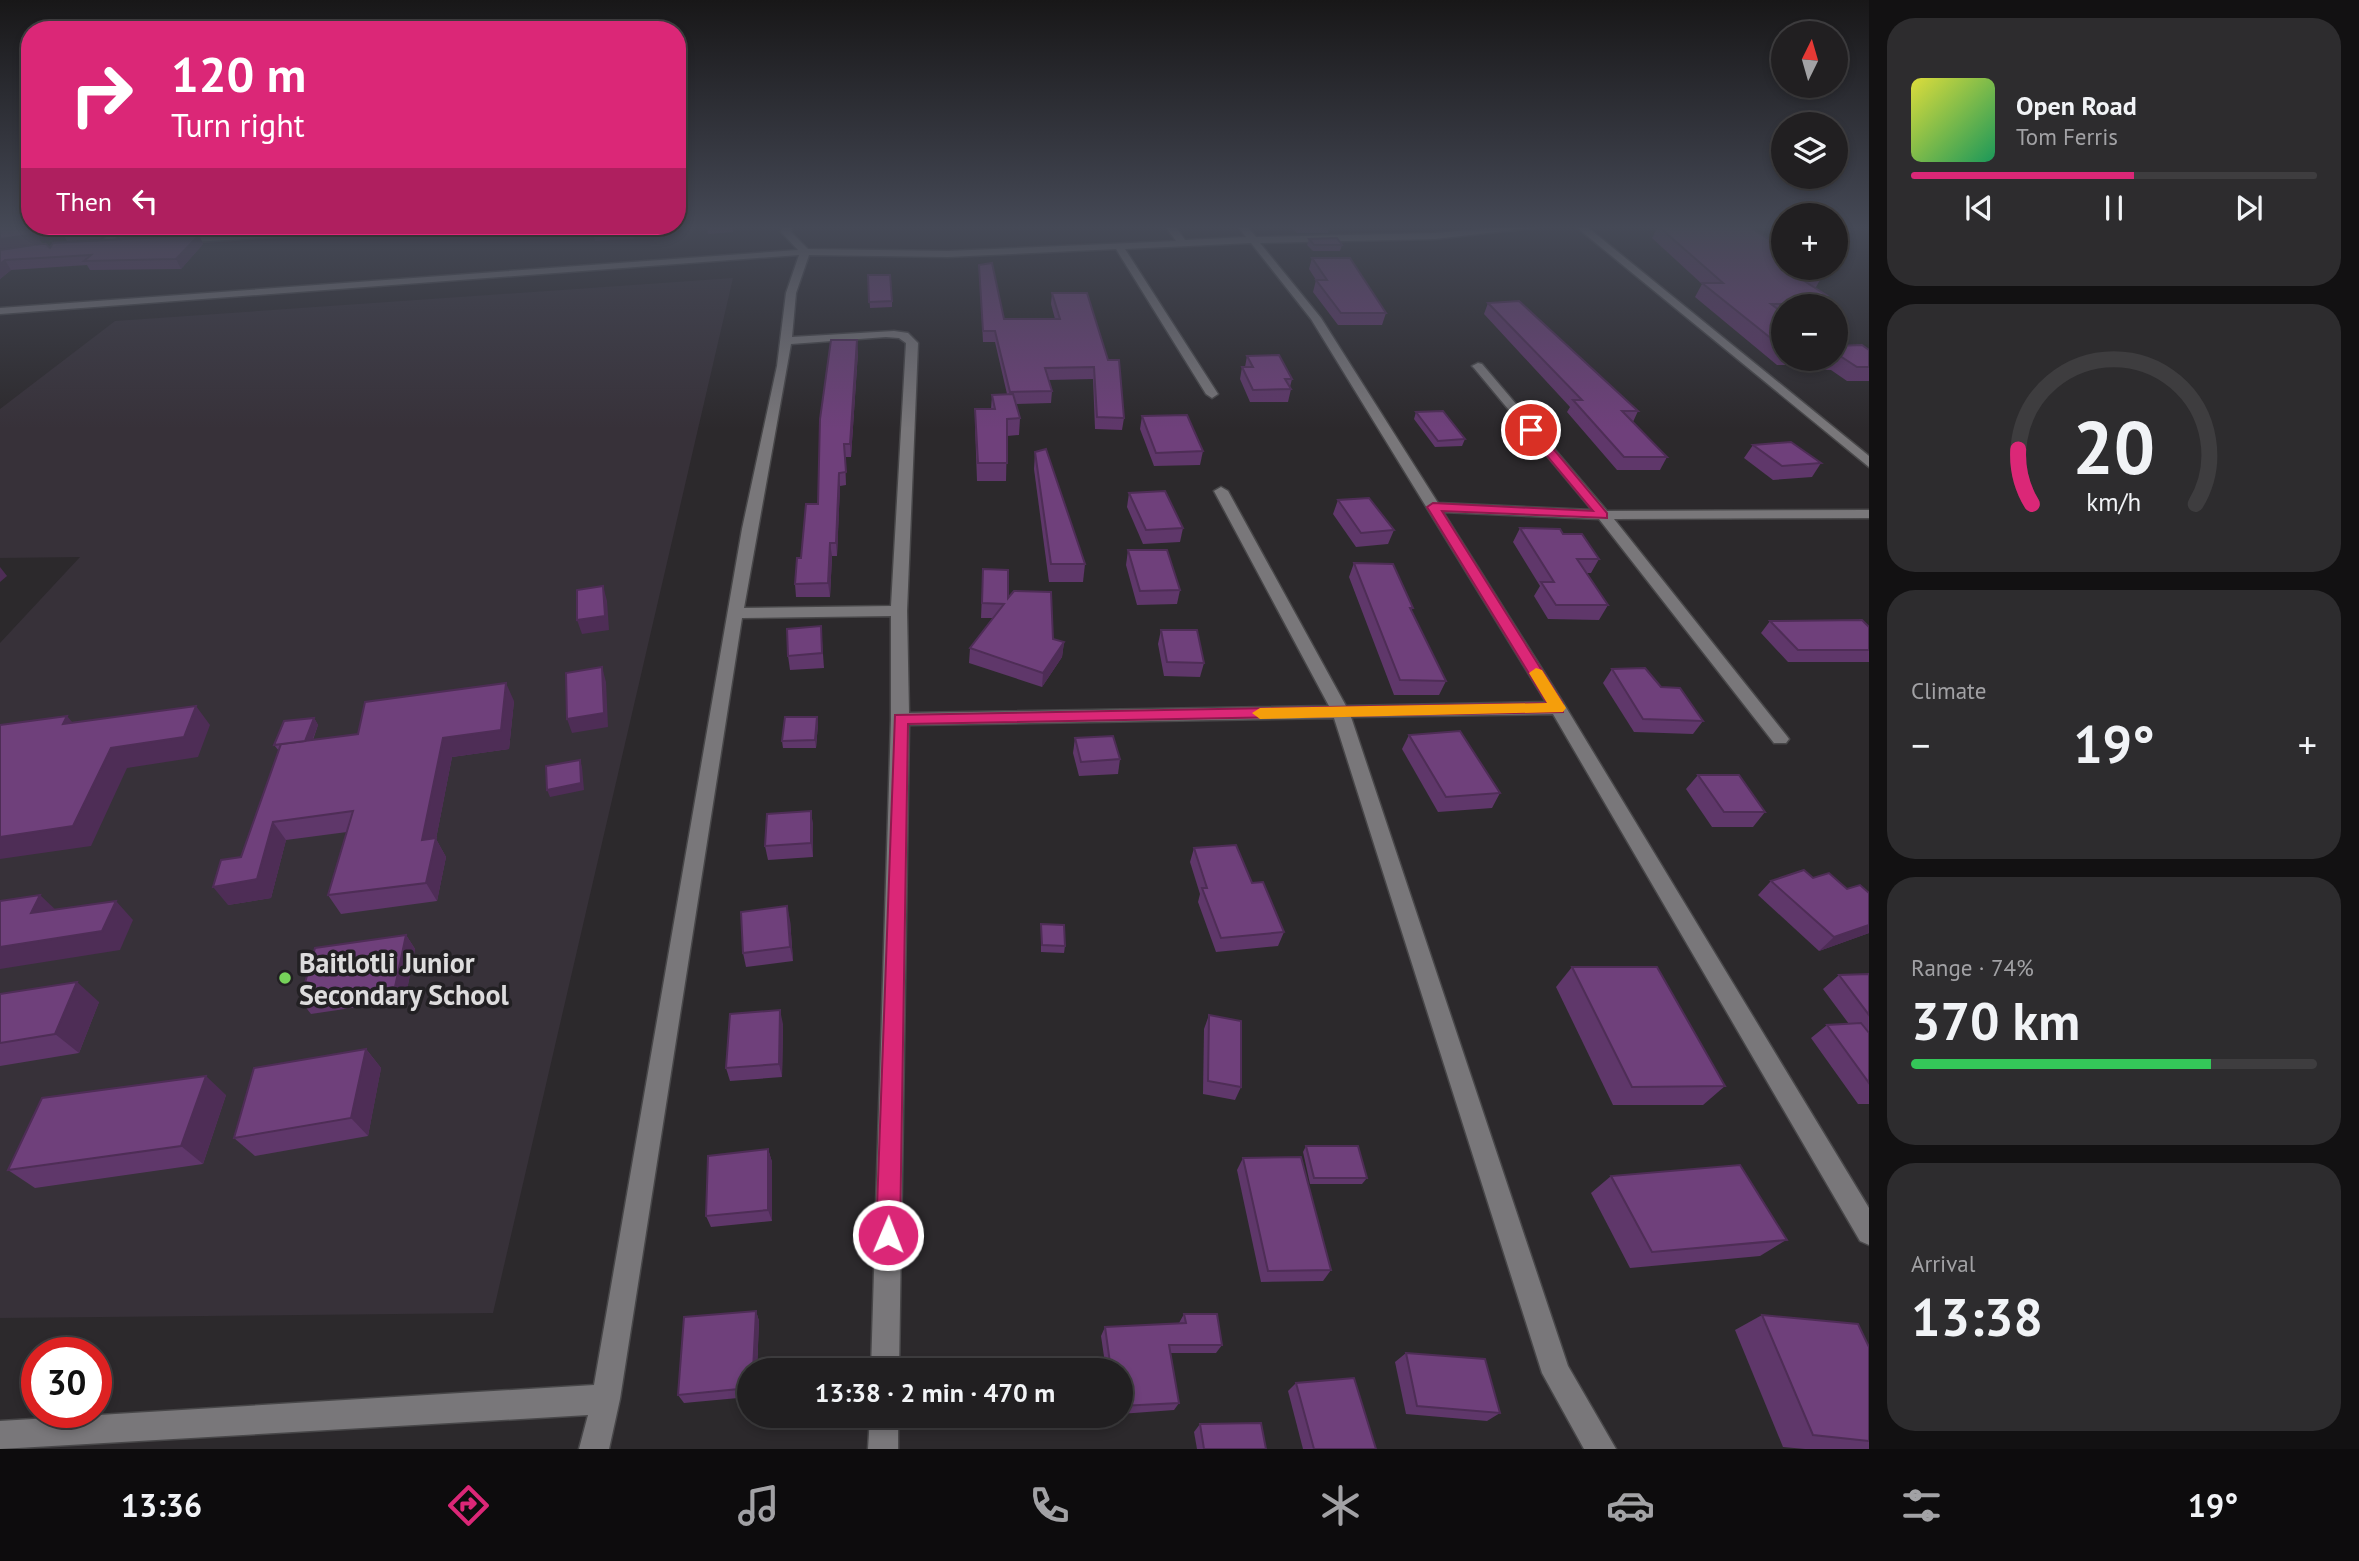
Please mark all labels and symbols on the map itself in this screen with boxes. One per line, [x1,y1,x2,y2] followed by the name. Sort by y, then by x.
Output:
[1771,21,1848,98] north arrow
[1501,400,1561,460] pin
[299,944,509,1013] place label: Baitlotli Junior Secondary School
[277,970,293,986] marker: Baitlotli Junior Secondary School
[851,1198,925,1272] position arrow
[21,1337,112,1428] speed limit sign: 30

